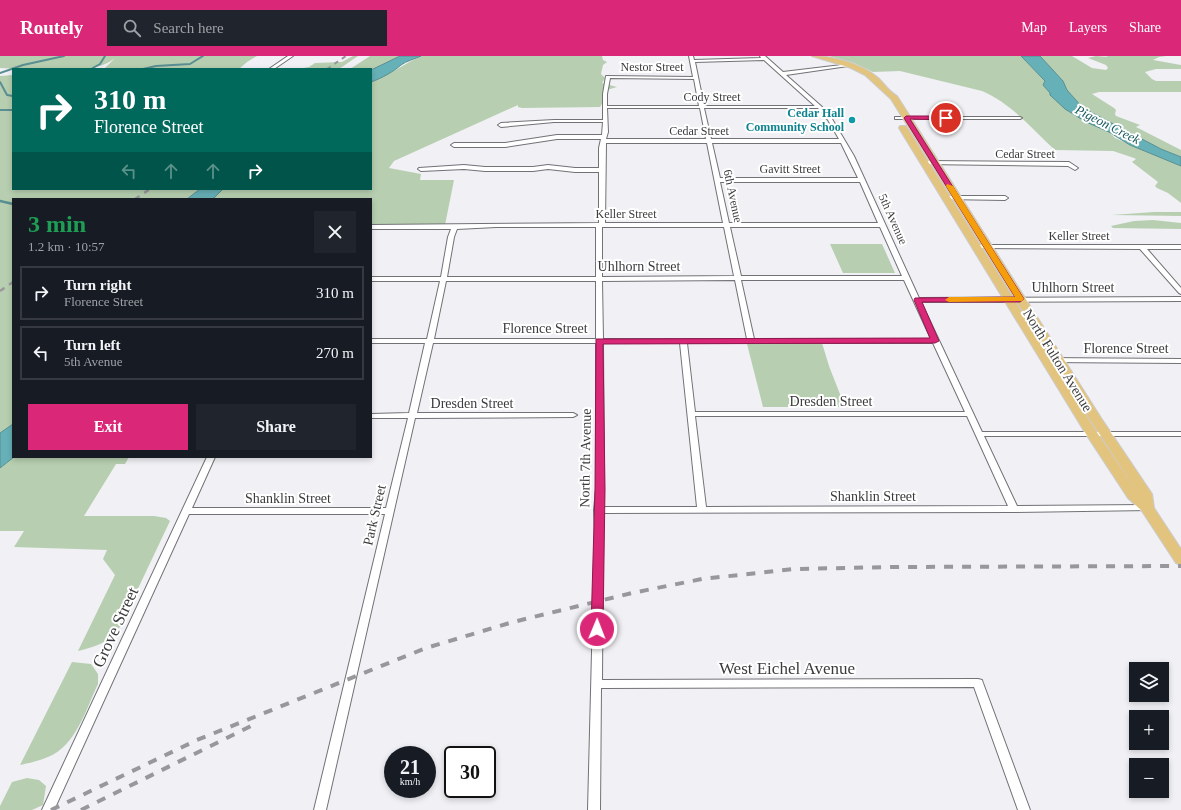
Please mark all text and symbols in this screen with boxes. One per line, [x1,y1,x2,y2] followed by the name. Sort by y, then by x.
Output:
[107,10,387,46] search box
[20,17,83,38] text: Routely
[121,17,143,39] icon: search
[153,20,224,36] text: Search here
[1021,20,1047,35] text: Map
[1069,20,1107,35] text: Layers
[1129,20,1161,35] text: Share
[621,60,684,74] street label: Nestor Street
[28,84,80,136] icon: right
[94,84,166,115] text: 310 m
[684,90,741,104] street label: Cody Street
[929,101,963,135] pin
[1072,101,1143,147] water label: Pigeon Creek
[746,106,845,134] place label: Cedar Hall Community School
[935,107,957,129] icon: arrive
[847,115,857,125] marker: Cedar Hall Community School
[94,117,203,137] text: Florence Street
[669,124,729,138] street label: Cedar Street
[995,147,1055,161] street label: Cedar Street
[118,160,140,182] icon: left
[160,160,182,182] icon: ahead
[202,160,224,182] icon: ahead
[244,160,266,182] icon: right
[760,162,821,176] street label: Gavitt Street
[721,168,745,224] street label: 6th Avenue
[876,191,910,247] street label: 5th Avenue
[596,207,657,221] street label: Keller Street
[28,211,86,237] text: 3 min
[314,211,356,253] button: close
[1049,229,1110,243] street label: Keller Street
[28,239,105,254] text: 1.2 km · 10:57
[598,259,681,274] street label: Uhlhorn Street
[64,277,131,293] text: Turn right
[1032,280,1115,295] street label: Uhlhorn Street
[30,282,52,304] icon: right
[316,285,354,301] text: 310 m
[64,294,143,309] text: Florence Street
[1020,306,1095,414] street label: North Fulton Avenue
[502,321,588,336] street label: Florence Street
[64,337,121,353] text: Turn left
[1083,341,1169,356] street label: Florence Street
[30,342,52,364] icon: left
[316,345,354,361] text: 270 m
[64,354,123,369] text: 5th Avenue
[790,394,873,409] street label: Dresden Street
[431,396,514,411] street label: Dresden Street
[28,404,188,450] button: Exit
[196,404,356,450] button: Share
[577,408,594,508] street label: North 7th Avenue
[360,483,389,547] street label: Park Street
[830,489,916,504] street label: Shanklin Street
[245,491,331,506] street label: Shanklin Street
[89,584,142,670] street label: Grove Street
[576,608,618,650] position arrow
[719,659,855,678] street label: West Eichel Avenue
[1129,662,1169,798] map controls
[1129,662,1169,702] button: layers
[1129,710,1169,750] button: +
[444,746,496,798] speed limit sign: 30
[400,756,420,778] text: 21
[1129,758,1169,798] button: −
[400,776,420,787] text: km/h

